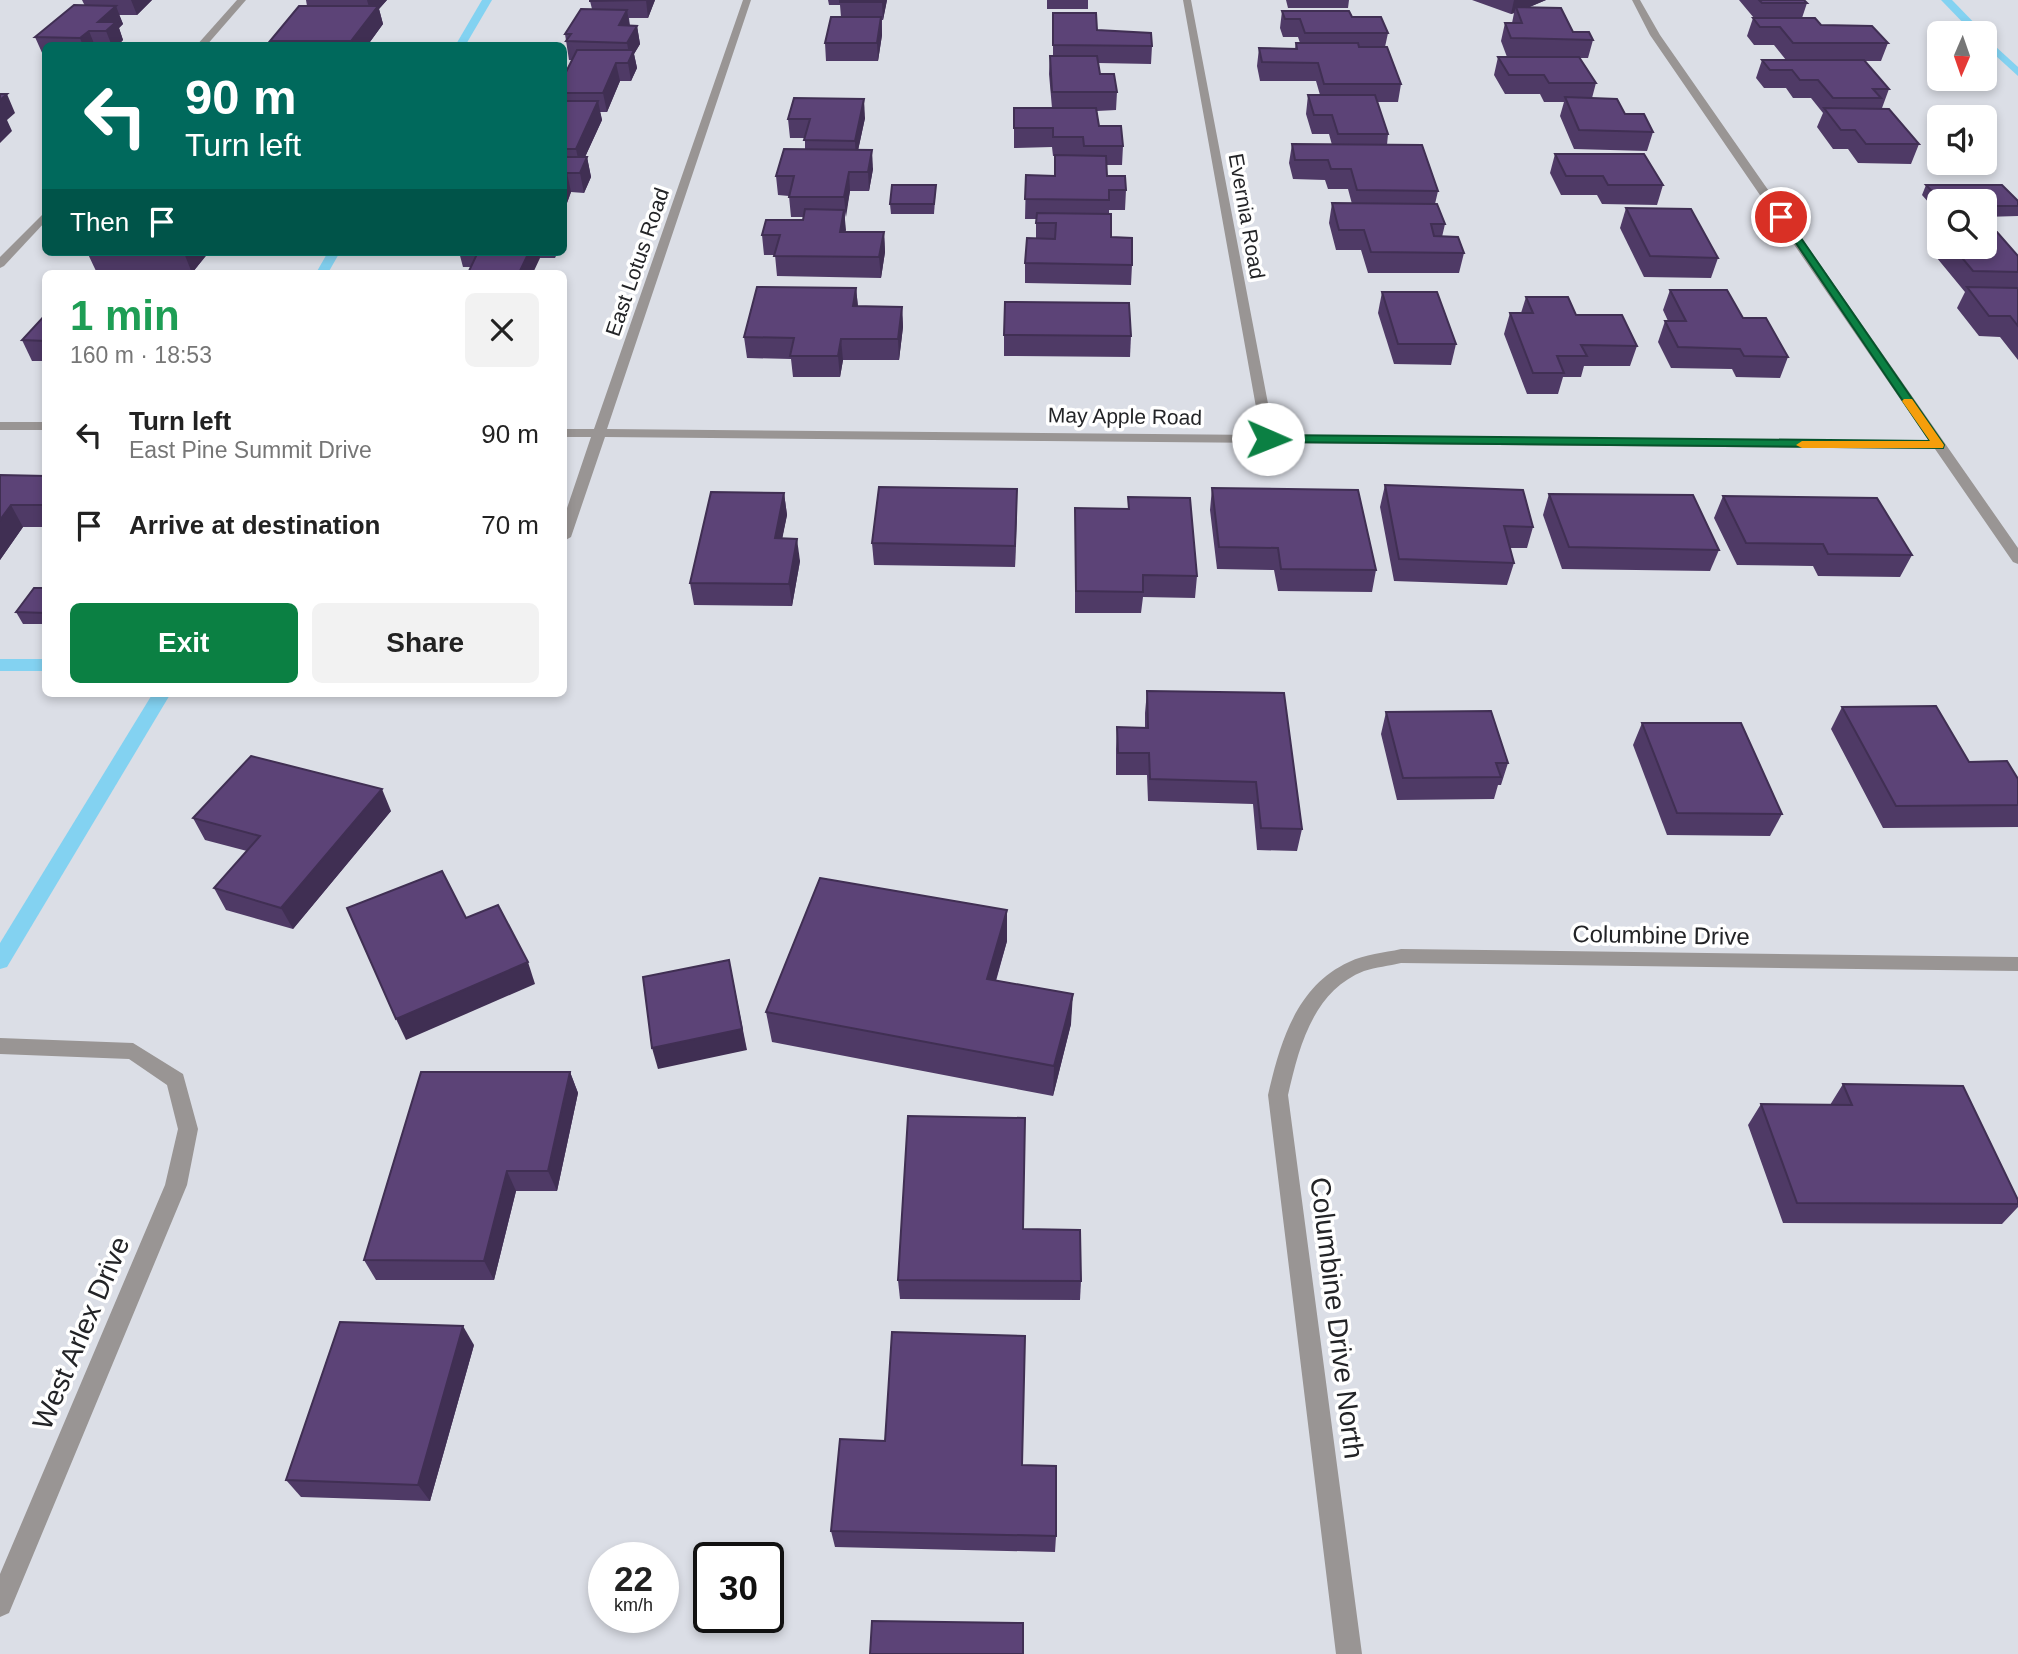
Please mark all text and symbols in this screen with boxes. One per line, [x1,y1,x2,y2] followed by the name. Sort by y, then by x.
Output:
[1927,21,1997,91] north arrow
[1927,21,1997,259] map controls
[70,70,161,161] icon: left
[185,70,297,124] text: 90 m
[1927,105,1997,175] button: sound
[185,127,301,163] text: Turn left
[1225,151,1269,281] street label: Evernia Road
[601,185,673,339] street label: East Lotus Road
[1751,187,1811,247] pin
[1927,189,1997,259] button: search
[1762,198,1800,236] icon: arrive
[143,203,181,241] icon: arrive
[70,207,129,237] text: Then
[70,292,180,339] text: 1 min
[465,293,539,367] button: close
[70,342,212,368] text: 160 m · 18:53
[1231,402,1305,476] position arrow
[1048,403,1202,429] street label: May Apple Road
[129,406,231,436] text: Turn left
[70,416,108,454] icon: left
[481,419,539,449] text: 90 m
[129,437,372,463] text: East Pine Summit Drive
[70,507,108,545] icon: arrive
[129,510,380,540] text: Arrive at destination
[481,510,539,540] text: 70 m
[70,603,298,683] button: Exit
[312,603,539,683] button: Share
[1572,920,1750,950] street label: Columbine Drive
[1304,1176,1370,1460] street label: Columbine Drive North
[26,1232,136,1434] street label: West Arlex Drive
[693,1542,784,1633] speed limit sign: 30
[614,1559,653,1598] text: 22
[614,1595,653,1615] text: km/h

